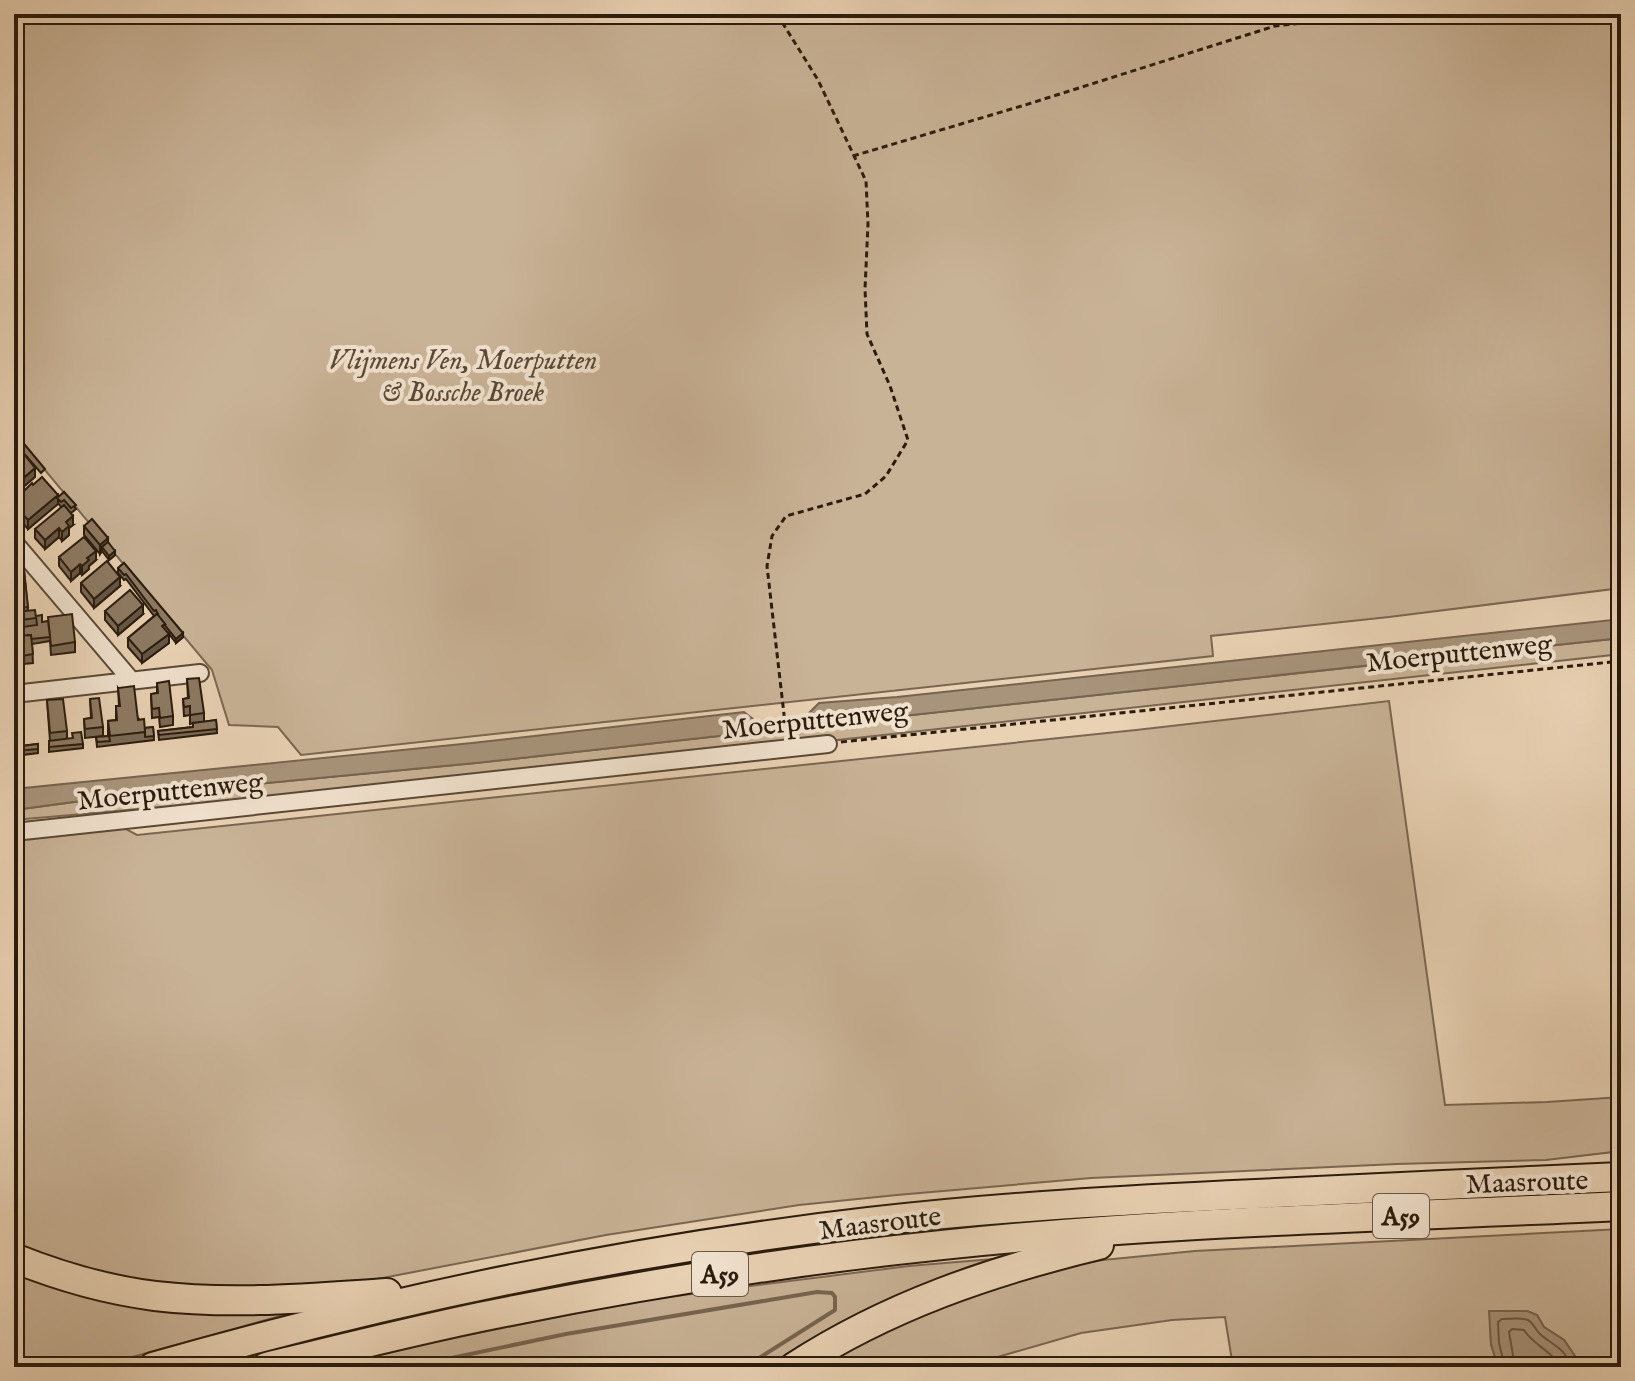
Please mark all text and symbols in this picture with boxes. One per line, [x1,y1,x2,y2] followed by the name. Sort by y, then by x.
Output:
[329,344,597,411] park label: Vlijmens Ven, Moerputten & Bossche Broek
[1365,627,1555,682] street label: Moerputtenweg
[721,694,911,749] street label: Moerputtenweg
[76,765,266,820] street label: Moerputtenweg
[1465,1164,1589,1203] street label: Maasroute
[1373,1194,1429,1238] road number: A59
[817,1200,943,1249] street label: Maasroute
[692,1252,748,1296] road number: A59

